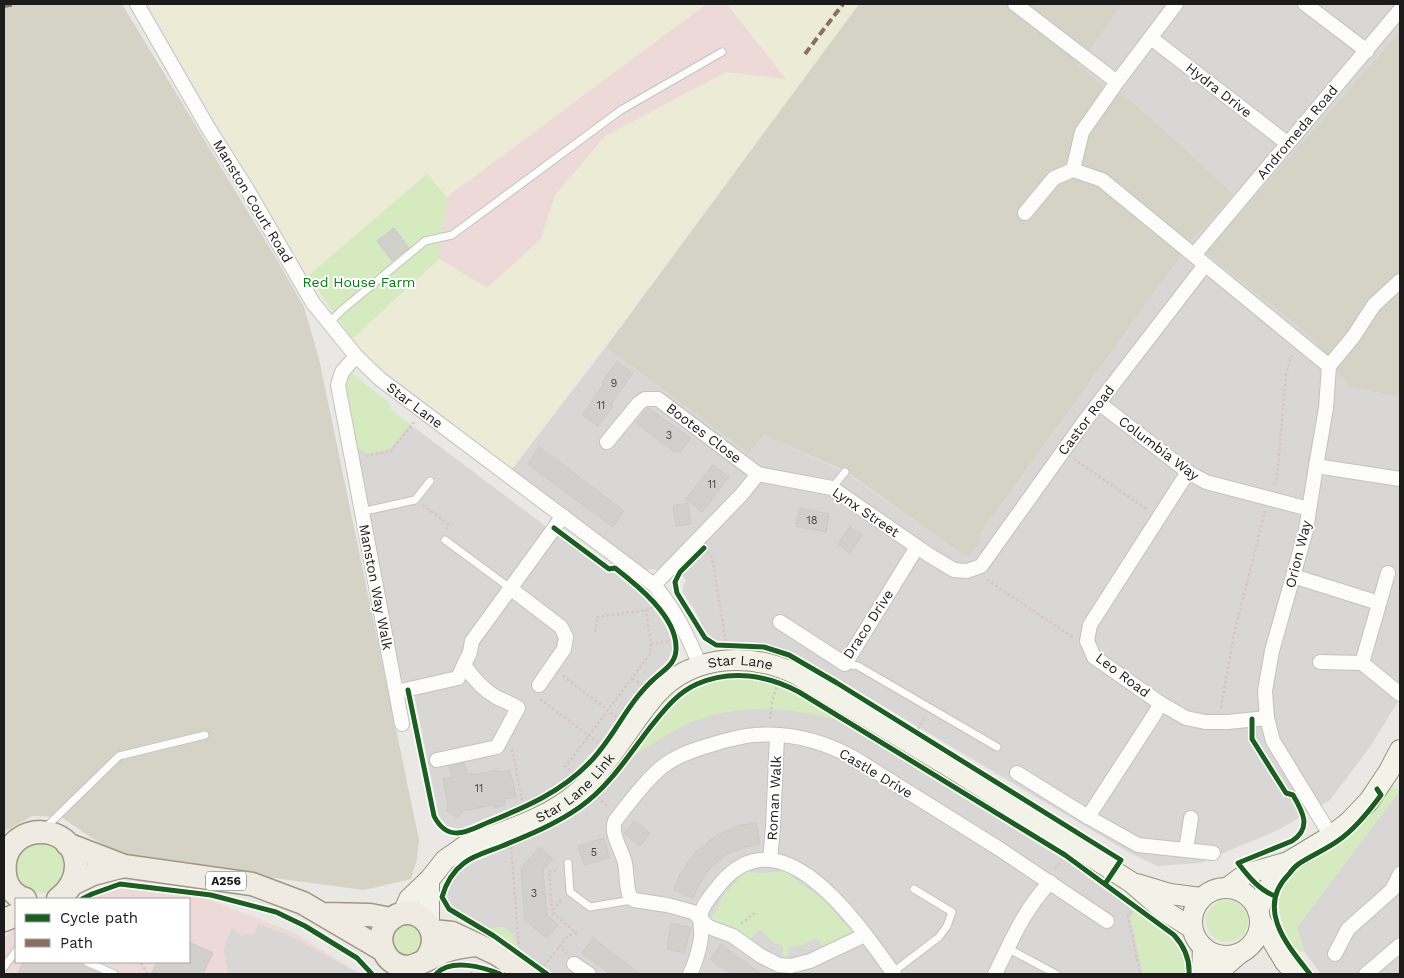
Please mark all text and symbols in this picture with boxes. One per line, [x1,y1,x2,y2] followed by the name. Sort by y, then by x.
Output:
[1183,59,1255,121] street label: Hydra Drive
[1253,82,1341,182] street label: Andromeda Road
[210,137,296,265] street label: Manston Court Road
[303,274,415,290] park label: Red House Farm
[611,377,618,390] house number: 9
[384,379,446,431] street label: Star Lane
[1054,382,1118,458] street label: Castor Road
[597,399,605,412] house number: 11
[663,400,745,466] street label: Bootes Close
[1116,413,1203,484] street label: Columbia Way
[666,429,672,442] house number: 3
[708,478,716,491] house number: 11
[830,484,903,540] street label: Lynx Street
[806,514,818,527] house number: 18
[1282,518,1314,589] street label: Orion Way
[356,523,396,651] street label: Manston Way Walk
[840,586,896,662] street label: Draco Drive
[1093,649,1153,701] street label: Leo Road
[706,652,775,673] street label: Star Lane
[836,745,916,801] street label: Castle Drive
[533,750,618,826] street label: Star Lane Link
[764,755,784,841] street label: Roman Walk
[475,782,483,795] house number: 11
[591,846,597,859] house number: 5
[206,871,246,890] road number: A256
[531,887,537,900] house number: 3
[15,898,190,963] legend
[60,909,138,927] text: Cycle path
[60,934,93,952] text: Path

